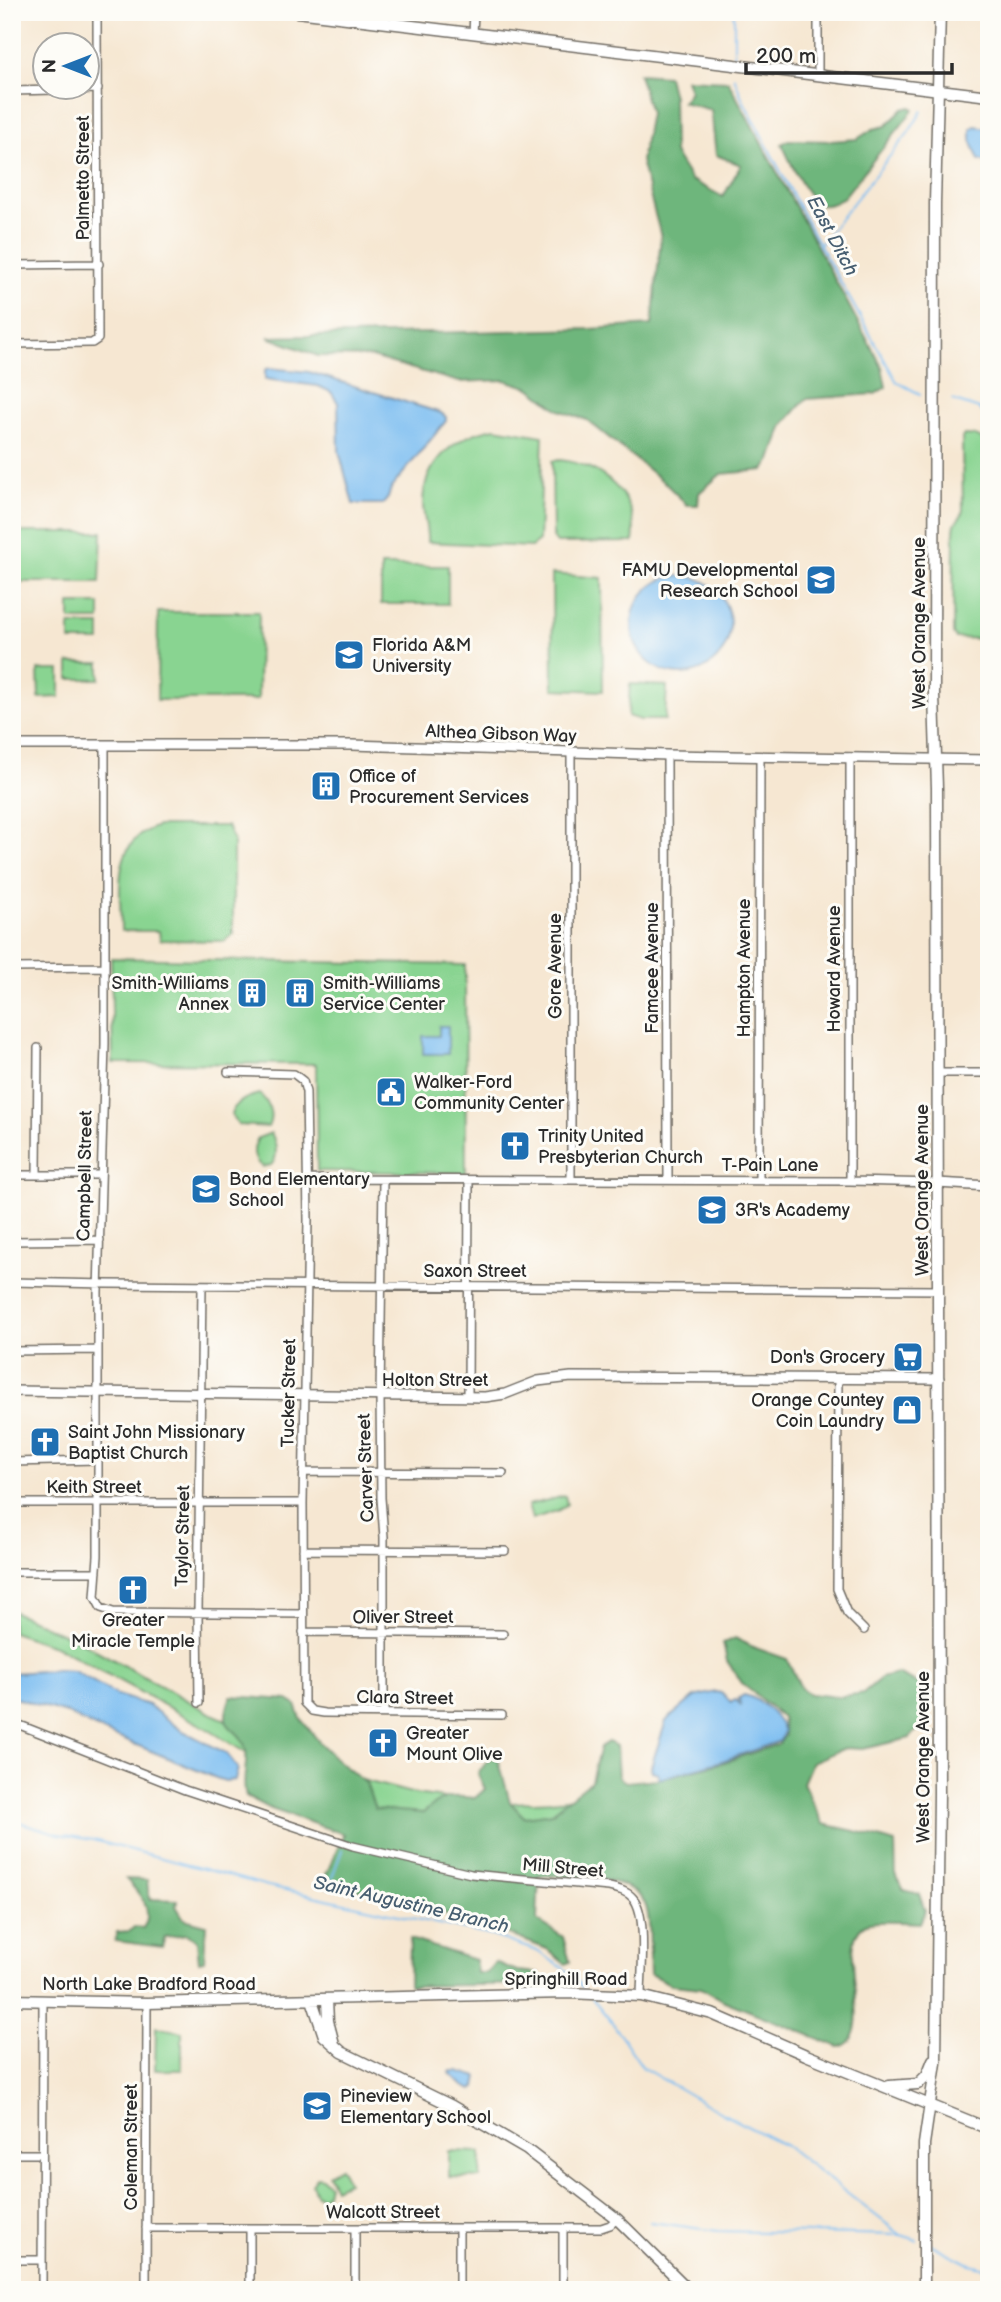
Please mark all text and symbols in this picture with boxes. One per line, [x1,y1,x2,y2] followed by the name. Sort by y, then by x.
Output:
[32,32,102,102] north arrow
[746,32,952,76] scale bar
[756,44,816,69] text: 200 m
[39,59,62,73] text: N
[73,115,94,241] street label: Palmetto Street
[801,192,863,280] water label: East Ditch
[909,537,930,709] street label: West Orange Avenue
[622,560,798,602] place label: FAMU Developmental Research School
[804,563,838,597] school or university icon: FAMU Developmental Research School
[372,635,471,677] place label: Florida A&M University
[332,638,366,672] school or university icon: Florida A&M University
[425,721,578,747] street label: Althea Gibson Way
[349,766,529,808] place label: Office of Procurement Services
[309,769,343,803] building icon: Office of Procurement Services
[734,898,755,1038] street label: Hampton Avenue
[642,902,663,1034] street label: Famcee Avenue
[824,905,845,1033] street label: Howard Avenue
[545,913,566,1019] street label: Gore Avenue
[111,973,230,1015] place label: Smith-Williams Annex
[323,973,445,1015] place label: Smith-Williams Service Center
[235,976,269,1010] building icon: Smith-Williams Annex
[283,976,317,1010] building icon: Smith-Williams Service Center
[414,1072,565,1114] place label: Walker-Ford Community Center
[374,1075,408,1109] public building icon: Walker-Ford Community Center
[912,1104,933,1276] street label: West Orange Avenue
[73,1110,97,1242] street label: Campbell Street
[538,1126,703,1168] place label: Trinity United Presbyterian Church
[498,1129,532,1163] church icon: Trinity United Presbyterian Church
[722,1155,819,1176] street label: T-Pain Lane
[229,1169,371,1211] place label: Bond Elementary School
[189,1172,223,1206] school or university icon: Bond Elementary School
[695,1193,729,1227] school or university icon: 3R's Academy
[735,1200,851,1221] place label: 3R's Academy
[423,1261,527,1282] street label: Saxon Street
[278,1338,300,1448] street label: Tucker Street
[891,1340,925,1374] supermarket icon: Don's Grocery
[770,1347,886,1368] place label: Don's Grocery
[382,1370,489,1391] street label: Holton Street
[751,1390,885,1432] place label: Orange Countey Coin Laundry
[890,1393,924,1427] shop icon: Orange Countey Coin Laundry
[354,1413,378,1523] street label: Carver Street
[68,1422,246,1464] place label: Saint John Missionary Baptist Church
[28,1425,62,1459] church icon: Saint John Missionary Baptist Church
[46,1477,142,1498] street label: Keith Street
[172,1484,194,1587] street label: Taylor Street
[116,1573,150,1607] church icon: Greater Miracle Temple
[353,1607,454,1628] street label: Oliver Street
[71,1610,195,1652] place label: Greater Miracle Temple
[913,1671,934,1843] street label: West Orange Avenue
[356,1687,454,1709] street label: Clara Street
[406,1723,503,1765] place label: Greater Mount Olive
[366,1726,400,1760] church icon: Greater Mount Olive
[521,1854,605,1882] street label: Mill Street
[311,1871,511,1939] water label: Saint Augustine Branch
[504,1969,628,1990] street label: Springhill Road
[42,1974,256,1995] street label: North Lake Bradford Road
[121,2083,142,2210] street label: Coleman Street
[340,2086,491,2128] place label: Pineview Elementary School
[300,2089,334,2123] school or university icon: Pineview Elementary School
[326,2202,440,2223] street label: Walcott Street

